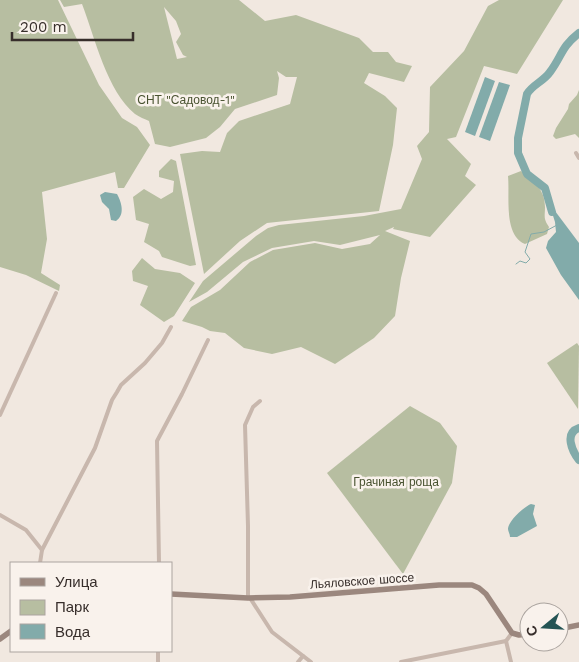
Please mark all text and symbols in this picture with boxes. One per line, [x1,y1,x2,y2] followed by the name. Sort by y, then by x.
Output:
[12,10,134,42] scale bar
[20,18,67,36] text: 200 m
[137,93,235,107] park label: СНТ "Садовод-1"
[353,475,439,489] park label: Грачиная роща
[10,562,172,652] legend
[309,570,415,592] street label: Льяловское шоссе
[55,573,98,591] text: Улица
[55,598,89,616] text: Парк
[519,602,569,652] north arrow
[55,623,91,641] text: Вода
[522,624,541,638] text: С

